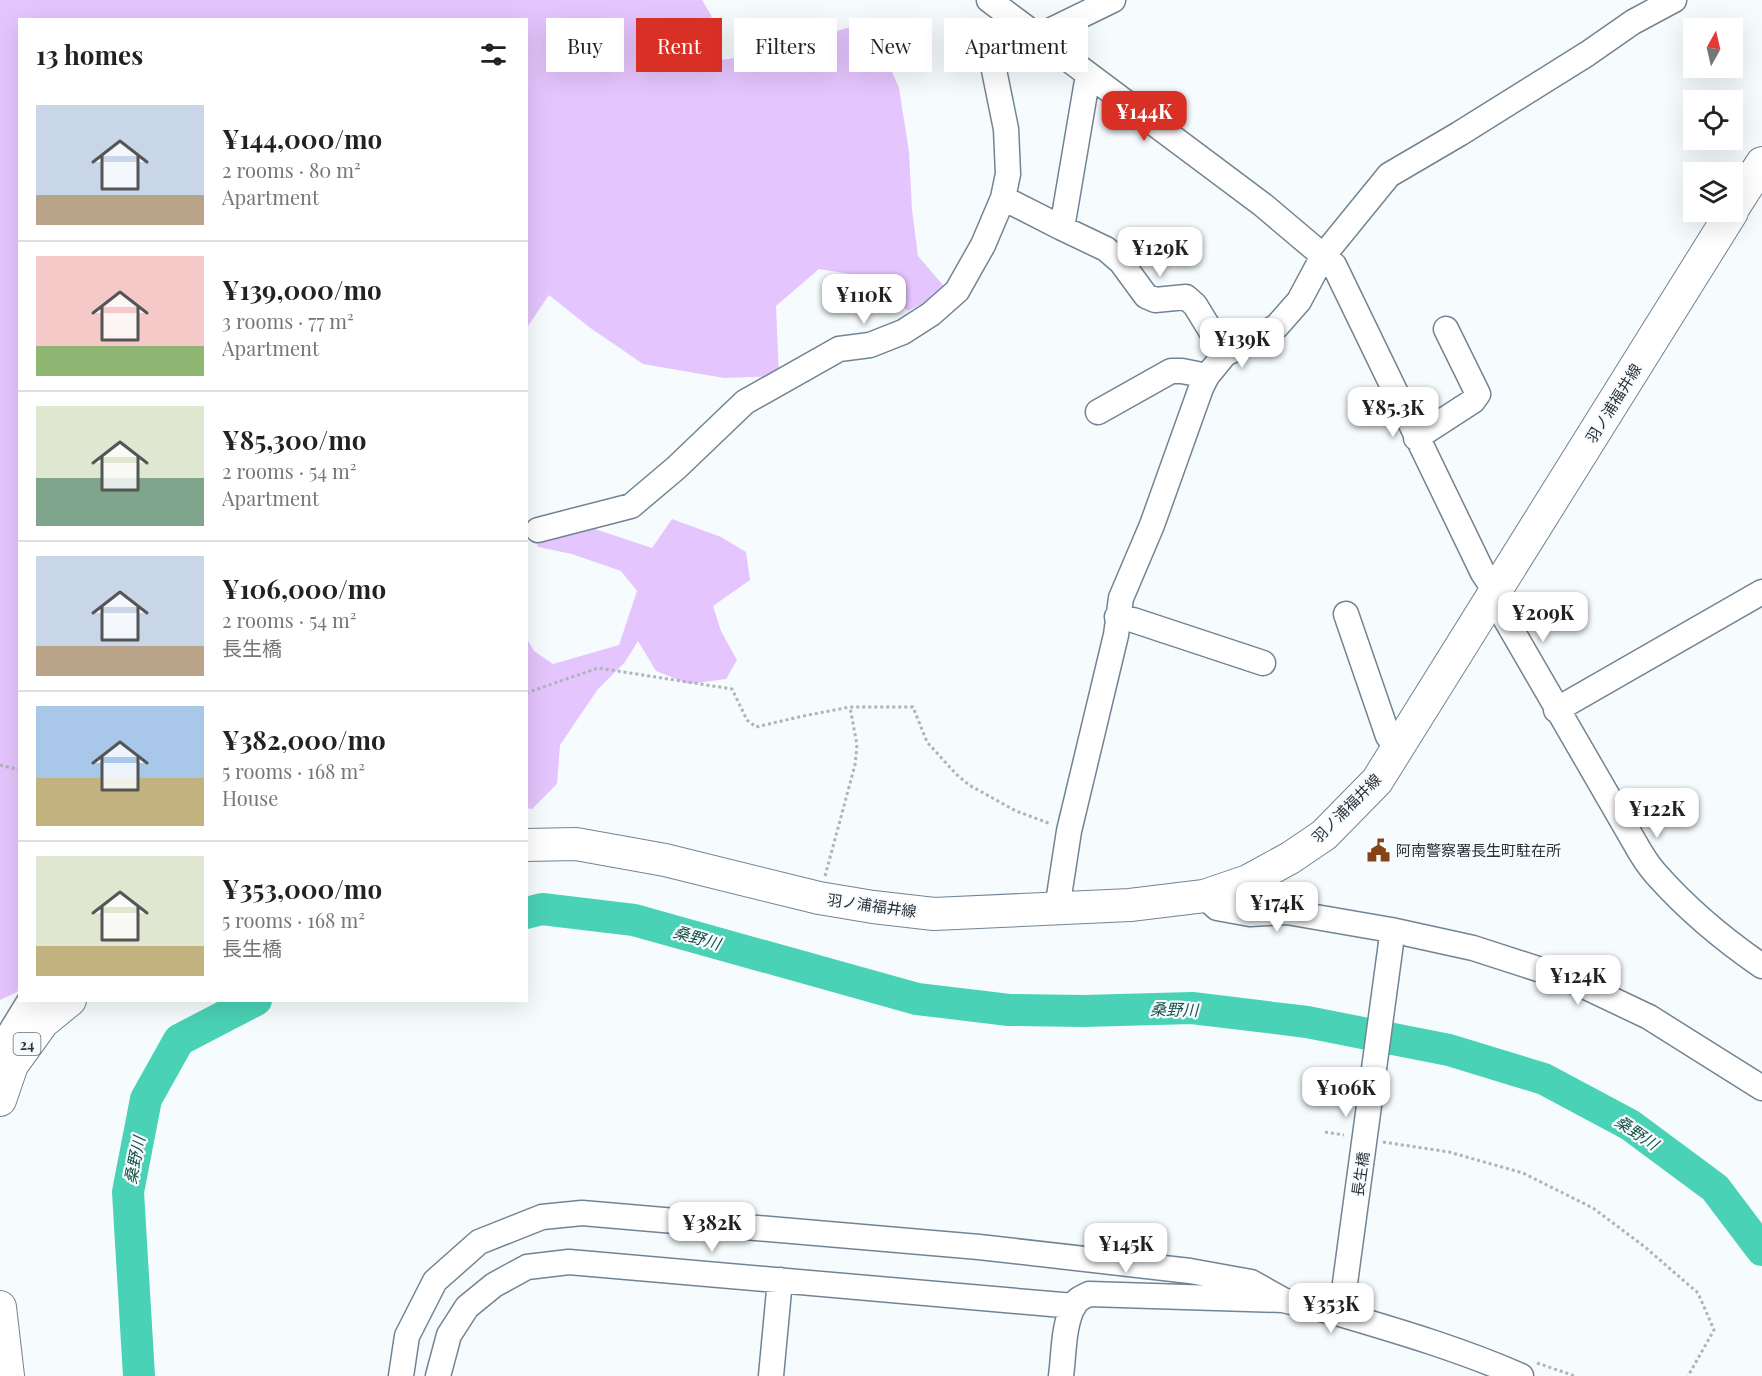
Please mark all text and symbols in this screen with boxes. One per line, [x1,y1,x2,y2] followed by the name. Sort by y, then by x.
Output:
[546,18,624,72] chip: Buy
[636,18,722,72] chip: Rent
[734,18,837,72] chip: Filters
[849,18,932,72] chip: New
[944,18,1088,72] chip: Apartment
[1683,18,1743,78] north arrow
[1683,18,1743,222] map controls
[36,37,143,72] text: 13 homes
[477,38,510,71] icon: filters
[1683,90,1743,150] button: locate
[1102,91,1186,142] pin: ¥144K
[1116,97,1172,124] text: ¥144K
[222,121,382,156] text: ¥144,000/mo
[84,129,156,201] icon: home
[222,156,361,183] text: 2 rooms · 80 m²
[1683,162,1743,222] button: layers
[222,183,319,210] text: Apartment
[1118,227,1202,278] pin: ¥129K
[1131,233,1189,260] text: ¥129K
[222,272,382,307] text: ¥139,000/mo
[822,274,906,325] pin: ¥110K
[84,280,156,352] icon: home
[836,280,892,307] text: ¥110K
[222,307,354,334] text: 3 rooms · 77 m²
[1200,318,1284,369] pin: ¥139K
[1214,324,1270,351] text: ¥139K
[222,334,319,361] text: Apartment
[1581,360,1645,446] street label: 羽ノ浦福井線
[1344,387,1442,438] pin: ¥85.3K
[1362,393,1424,420] text: ¥85.3K
[222,422,366,457] text: ¥85,300/mo
[84,430,156,502] icon: home
[222,457,357,484] text: 2 rooms · 54 m²
[222,484,319,511] text: Apartment
[222,571,386,606] text: ¥106,000/mo
[84,580,156,652] icon: home
[1501,592,1585,643] pin: ¥209K
[1512,598,1574,625] text: ¥209K
[222,606,357,633] text: 2 rooms · 54 m²
[222,634,282,661] text: 長生橋
[222,722,386,757] text: ¥382,000/mo
[84,730,156,802] icon: home
[222,757,365,784] text: 5 rooms · 168 m²
[1307,769,1385,847] street label: 羽ノ浦福井線
[222,784,278,811] text: House
[1615,788,1699,839] pin: ¥122K
[1629,794,1685,821] text: ¥122K
[1365,837,1391,863] public building icon: 阿南警察署長生町駐在所
[1396,840,1561,860] place label: 阿南警察署長生町駐在所
[222,871,382,906] text: ¥353,000/mo
[84,880,156,952] icon: home
[1235,882,1319,933] pin: ¥174K
[1250,888,1304,915] text: ¥174K
[826,889,918,921] street label: 羽ノ浦福井線
[222,906,365,933] text: 5 rooms · 168 m²
[671,920,725,954] water label: 桑野川
[222,934,282,961] text: 長生橋
[1536,955,1620,1006] pin: ¥124K
[1550,961,1606,988] text: ¥124K
[1150,998,1200,1020] water label: 桑野川
[14,1033,40,1055] road number: 24
[1304,1067,1388,1118] pin: ¥106K
[1316,1073,1376,1100] text: ¥106K
[1611,1110,1664,1155] water label: 桑野川
[119,1132,149,1186] water label: 桑野川
[1347,1150,1373,1198] street label: 長生橋
[670,1202,754,1253] pin: ¥382K
[682,1208,742,1235] text: ¥382K
[1084,1223,1168,1274] pin: ¥145K
[1098,1229,1154,1256] text: ¥145K
[1289,1283,1373,1334] pin: ¥353K
[1303,1289,1359,1316] text: ¥353K

